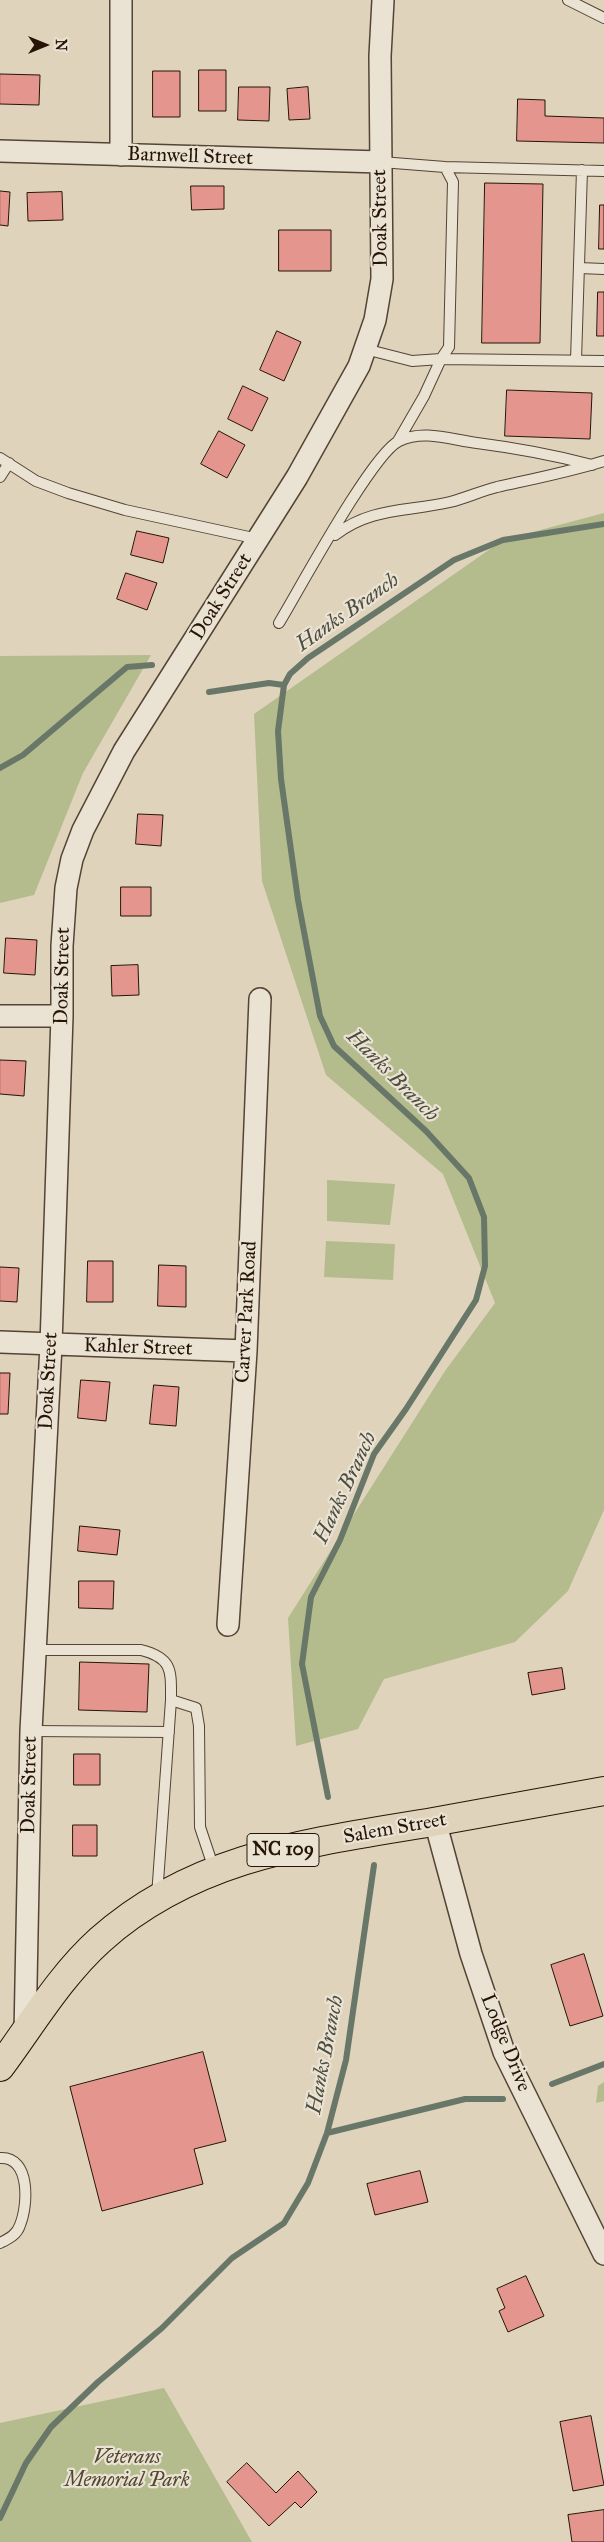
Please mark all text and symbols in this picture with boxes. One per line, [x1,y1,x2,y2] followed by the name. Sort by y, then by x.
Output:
[20,20,70,70] north arrow
[52,39,69,51] text: N
[127,143,253,171] street label: Barnwell Street
[368,169,394,267] street label: Doak Street
[186,549,258,645] street label: Doak Street
[291,568,405,658] water label: Hanks Branch
[50,927,76,1025] street label: Doak Street
[341,1025,443,1127] water label: Hanks Branch
[231,1240,263,1384] street label: Carver Park Road
[34,1332,64,1430] street label: Doak Street
[83,1334,193,1362] street label: Kahler Street
[309,1428,383,1548] water label: Hanks Branch
[17,1736,43,1834] street label: Doak Street
[341,1808,449,1850] street label: Salem Street
[247,1834,319,1866] road number: NC 109
[475,1991,535,2095] street label: Lodge Drive
[302,1994,350,2116] water label: Hanks Branch
[64,2446,190,2493] park label: Veterans Memorial Park

